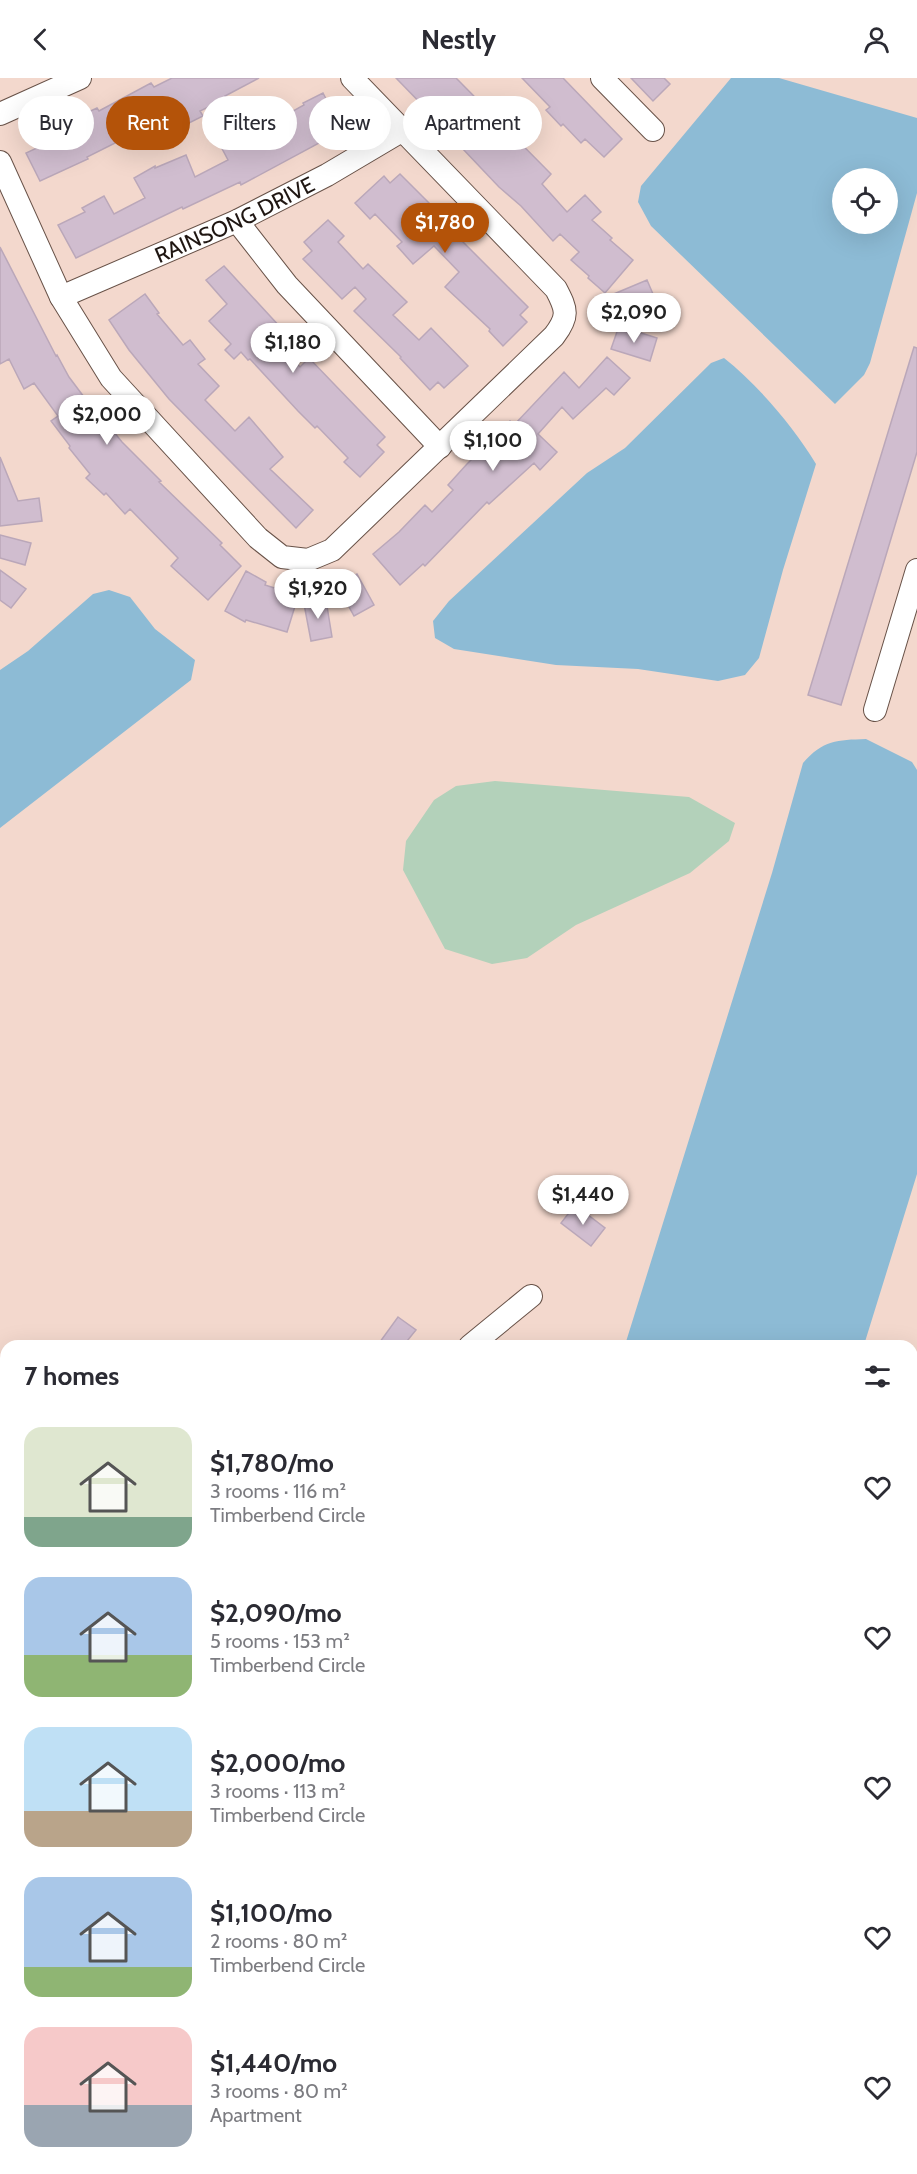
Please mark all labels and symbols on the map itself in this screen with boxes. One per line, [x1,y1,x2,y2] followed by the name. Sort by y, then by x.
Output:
[150,170,319,268] street label: RAINSONG DRIVE
[396,203,494,254] pin: $1,780
[585,293,683,344] pin: $2,090
[244,323,342,374] pin: $1,180
[58,395,156,446] pin: $2,000
[444,421,542,472] pin: $1,100
[269,569,367,620] pin: $1,920
[534,1175,632,1226] pin: $1,440

